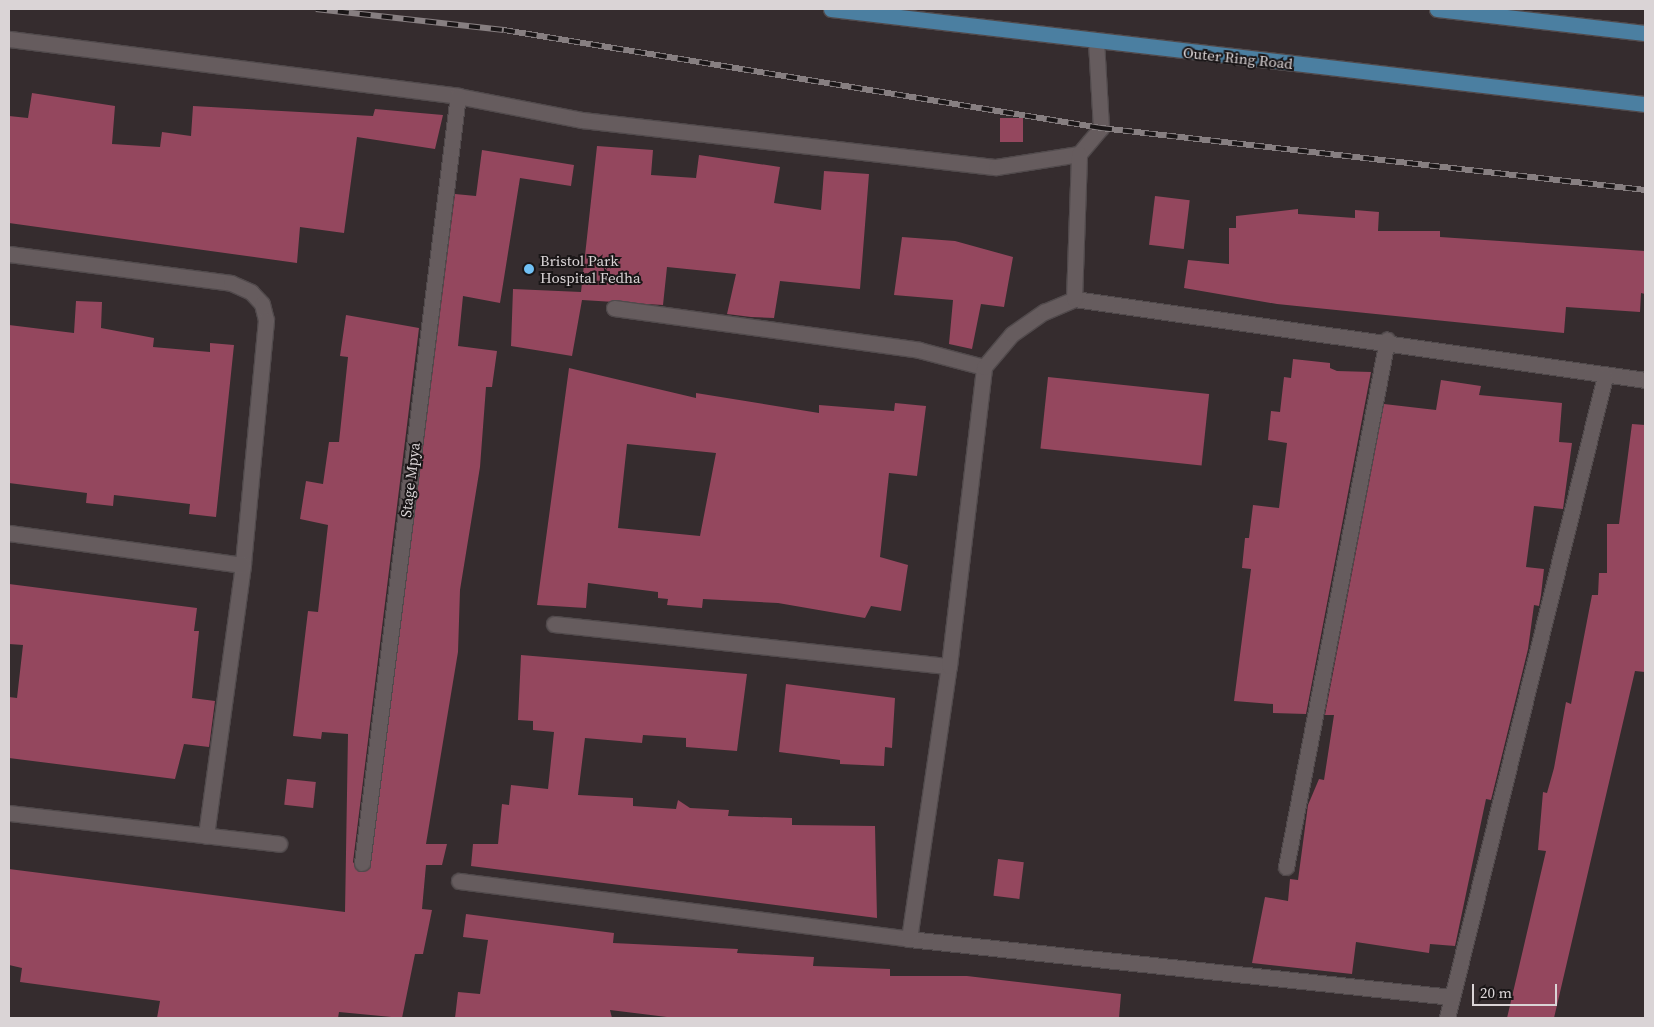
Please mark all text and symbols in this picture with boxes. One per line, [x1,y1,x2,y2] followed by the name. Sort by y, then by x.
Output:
[1182,43,1294,73] street label: Outer Ring Road
[540,251,641,286] place label: Bristol Park Hospital Fedha
[522,262,536,276] marker: Bristol Park Hospital Fedha
[396,441,424,519] street label: Stage Mpya
[1474,974,1559,1006] scale bar
[1480,982,1512,1003] text: 20 m

